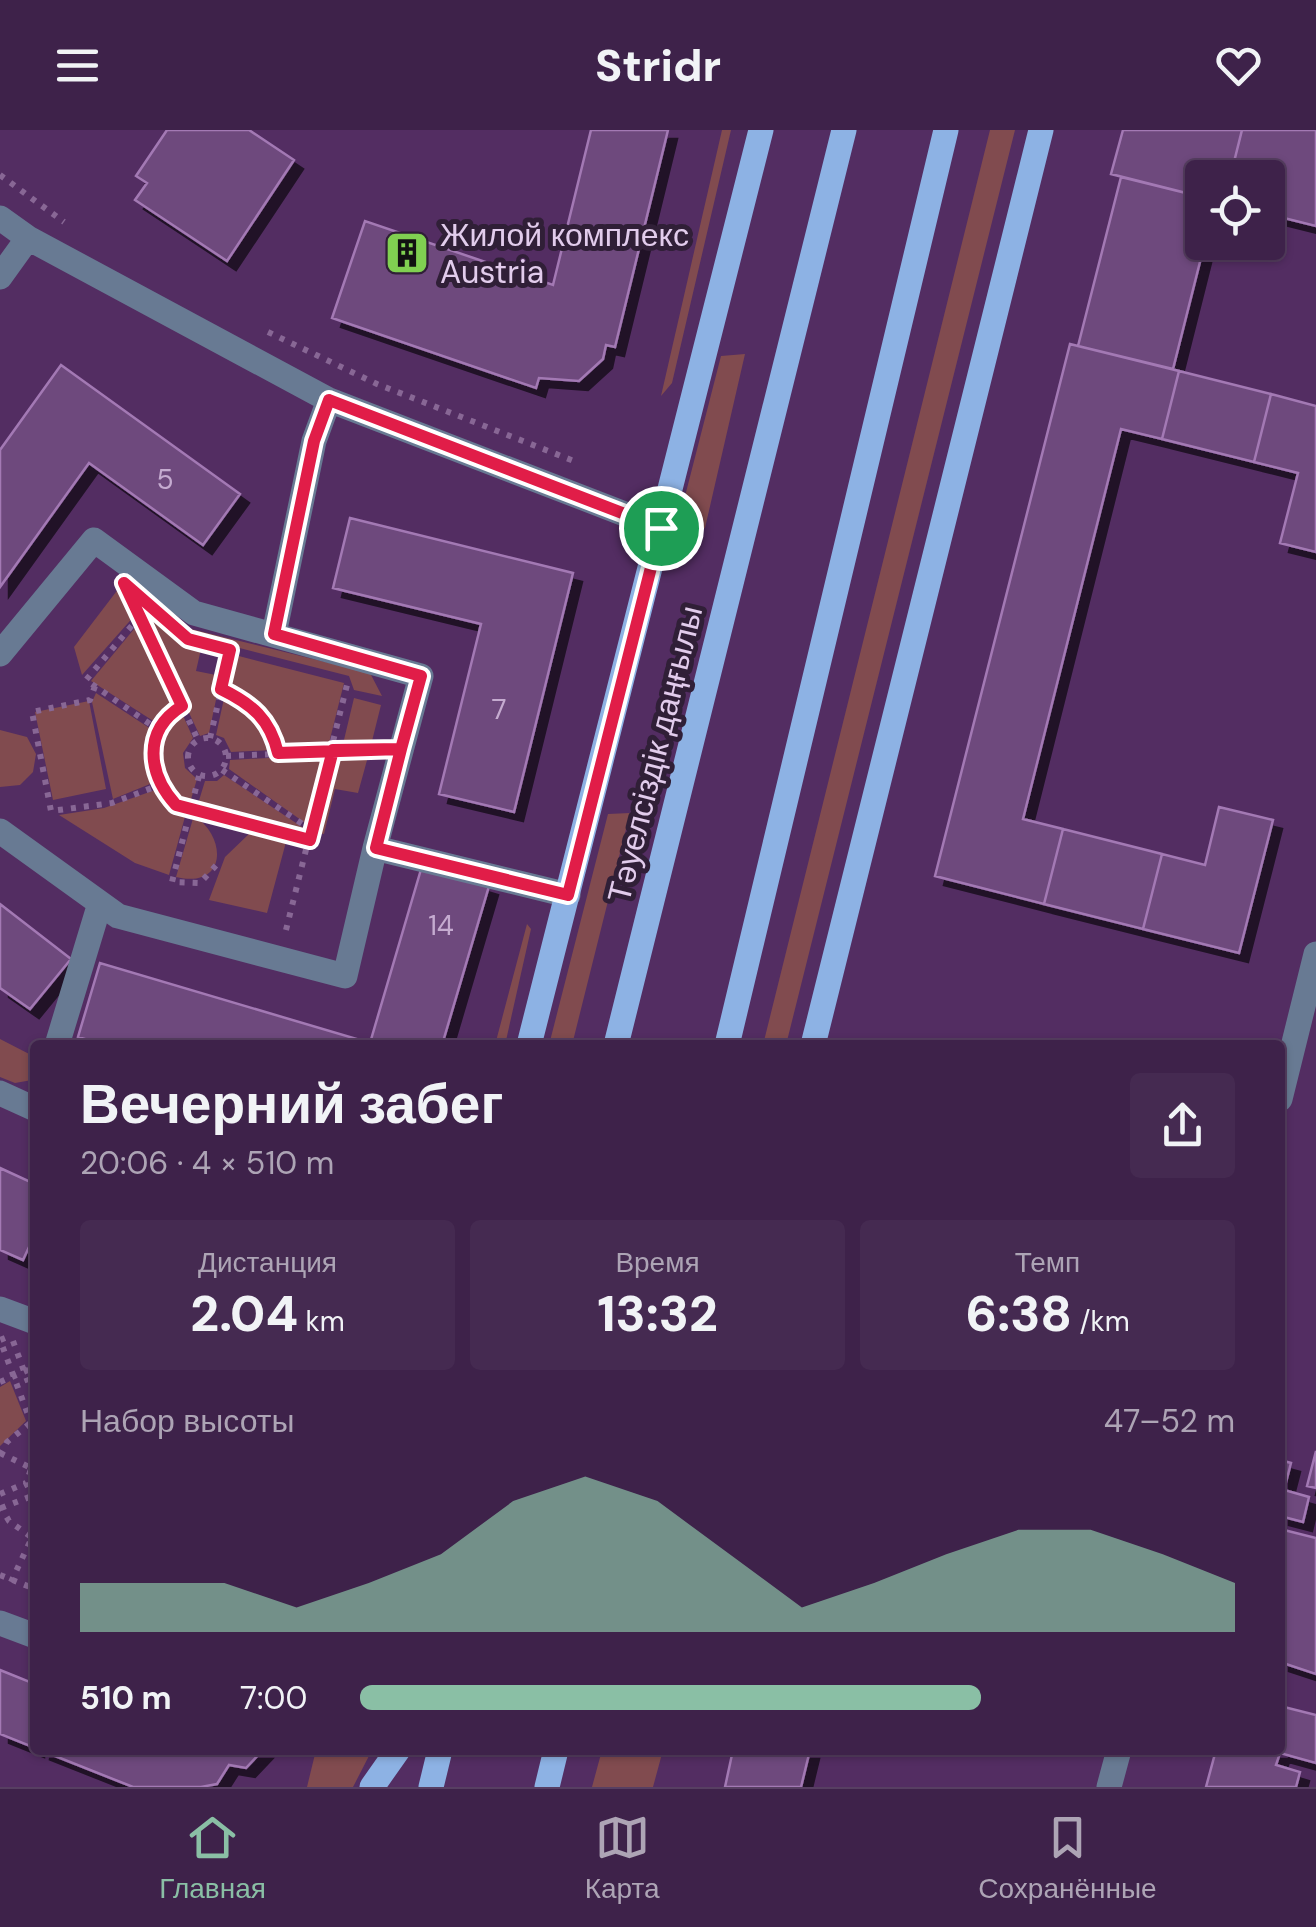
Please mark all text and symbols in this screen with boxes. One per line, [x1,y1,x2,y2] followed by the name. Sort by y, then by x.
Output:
[595,36,721,95] text: Stridr
[50,38,105,93] icon: menu
[1211,38,1266,93] icon: heart
[1185,160,1285,260] map controls
[1185,160,1285,260] button: locate
[440,214,689,293] place label: Жилой комплекс Austria
[384,230,430,276] building icon: Жилой комплекс Austria
[156,461,174,498] house number: 5
[619,486,704,571] pin
[634,501,689,556] icon: arrive
[598,601,712,907] street label: Тәуелсіздік даңғылы
[492,691,506,728] house number: 7
[428,907,454,944] house number: 14
[80,1068,503,1140] text: Вечерний забег
[1130,1073,1235,1178] button: share
[80,1142,334,1184] text: 20:06 · 4 × 510 m
[198,1244,337,1281] text: Дистанция
[615,1244,700,1281] text: Время
[1015,1244,1080,1281] text: Темп
[190,1281,298,1347] text: 2.04
[597,1281,718,1347] text: 13:32
[965,1281,1072,1347] text: 6:38
[298,1303,345,1340] text: km
[1072,1303,1130,1340] text: /km
[80,1400,294,1442] text: Набор высоты
[1104,1400,1235,1442] text: 47–52 m
[80,1677,172,1719] text: 510 m
[240,1677,307,1719] text: 7:00
[159,1810,266,1907] tab: Главная
[585,1810,660,1907] tab: Карта
[978,1810,1157,1907] tab: Сохранённые

